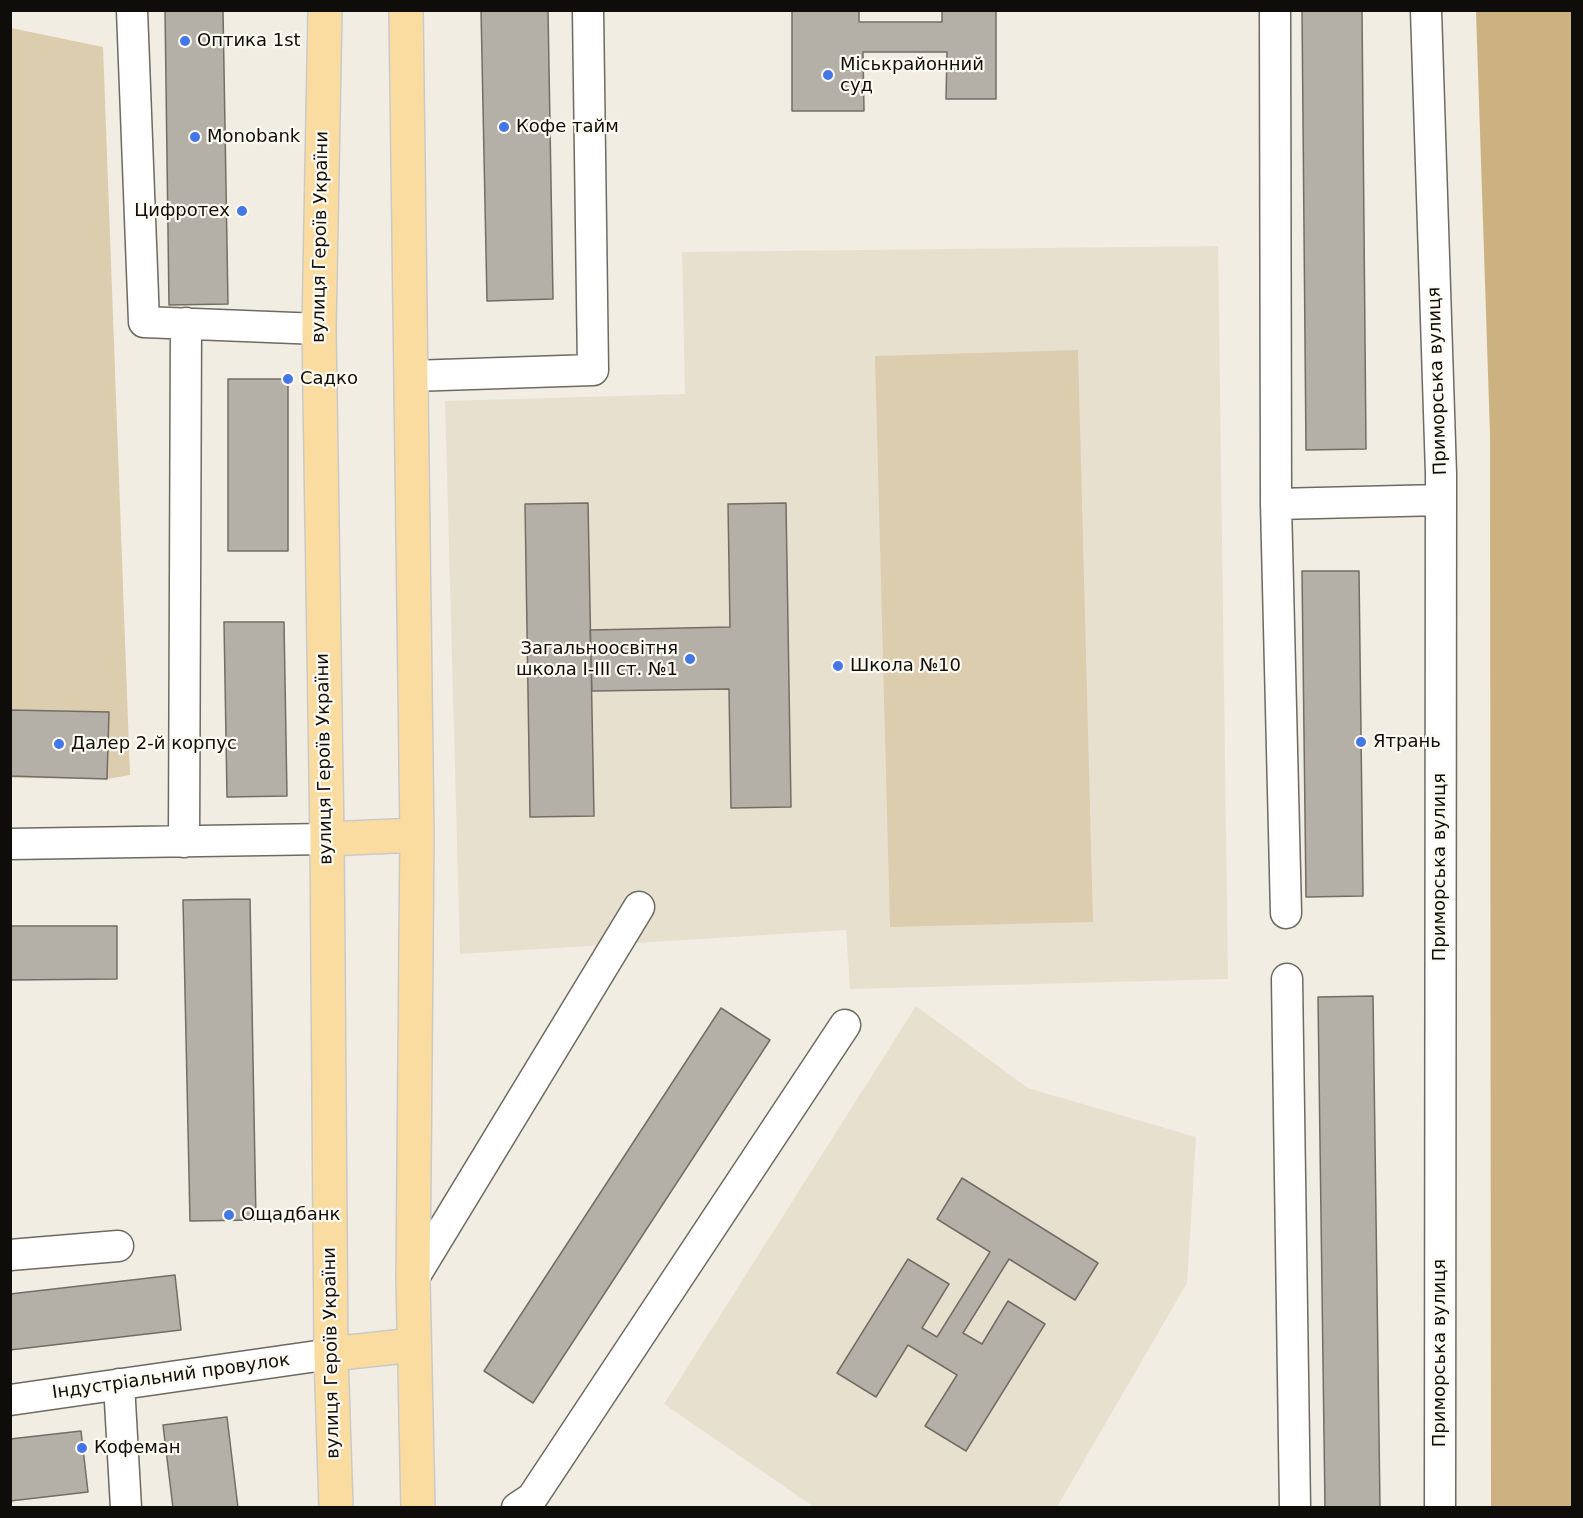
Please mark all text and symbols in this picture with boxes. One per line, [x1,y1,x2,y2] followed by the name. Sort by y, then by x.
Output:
[197,30,301,52] place label: Оптика 1st
[178,34,192,48] marker: Оптика 1st
[840,54,984,97] place label: Міськрайонний суд
[821,68,835,82] marker: Міськрайонний суд
[516,116,619,138] place label: Кофе тайм
[497,120,511,134] marker: Кофе тайм
[207,126,300,148] place label: Monobank
[188,130,202,144] marker: Monobank
[308,131,334,343] street label: вулиця Героїв України
[134,200,230,222] place label: Цифротех
[235,204,249,218] marker: Цифротех
[1424,287,1452,475] street label: Приморська вулиця
[300,368,358,390] place label: Садко
[281,372,295,386] marker: Садко
[516,638,678,680] place label: Загальноосвітня школа І-ІІІ ст. №1
[683,652,697,666] marker: Загальноосвітня школа І-ІІІ ст. №1
[312,653,338,865] street label: вулиця Героїв України
[850,655,961,677] place label: Школа №10
[831,659,845,673] marker: Школа №10
[1373,731,1441,753] place label: Ятрань
[71,733,237,755] place label: Далер 2-й корпус
[1354,735,1368,749] marker: Ятрань
[52,737,66,751] marker: Далер 2-й корпус
[1429,773,1451,961] street label: Приморська вулиця
[241,1204,340,1226] place label: Ощадбанк
[222,1208,236,1222] marker: Ощадбанк
[319,1247,345,1459] street label: вулиця Героїв України
[1429,1259,1451,1447] street label: Приморська вулиця
[51,1350,291,1404] street label: Індустріальний провулок
[94,1437,181,1459] place label: Кофеман
[75,1441,89,1455] marker: Кофеман

